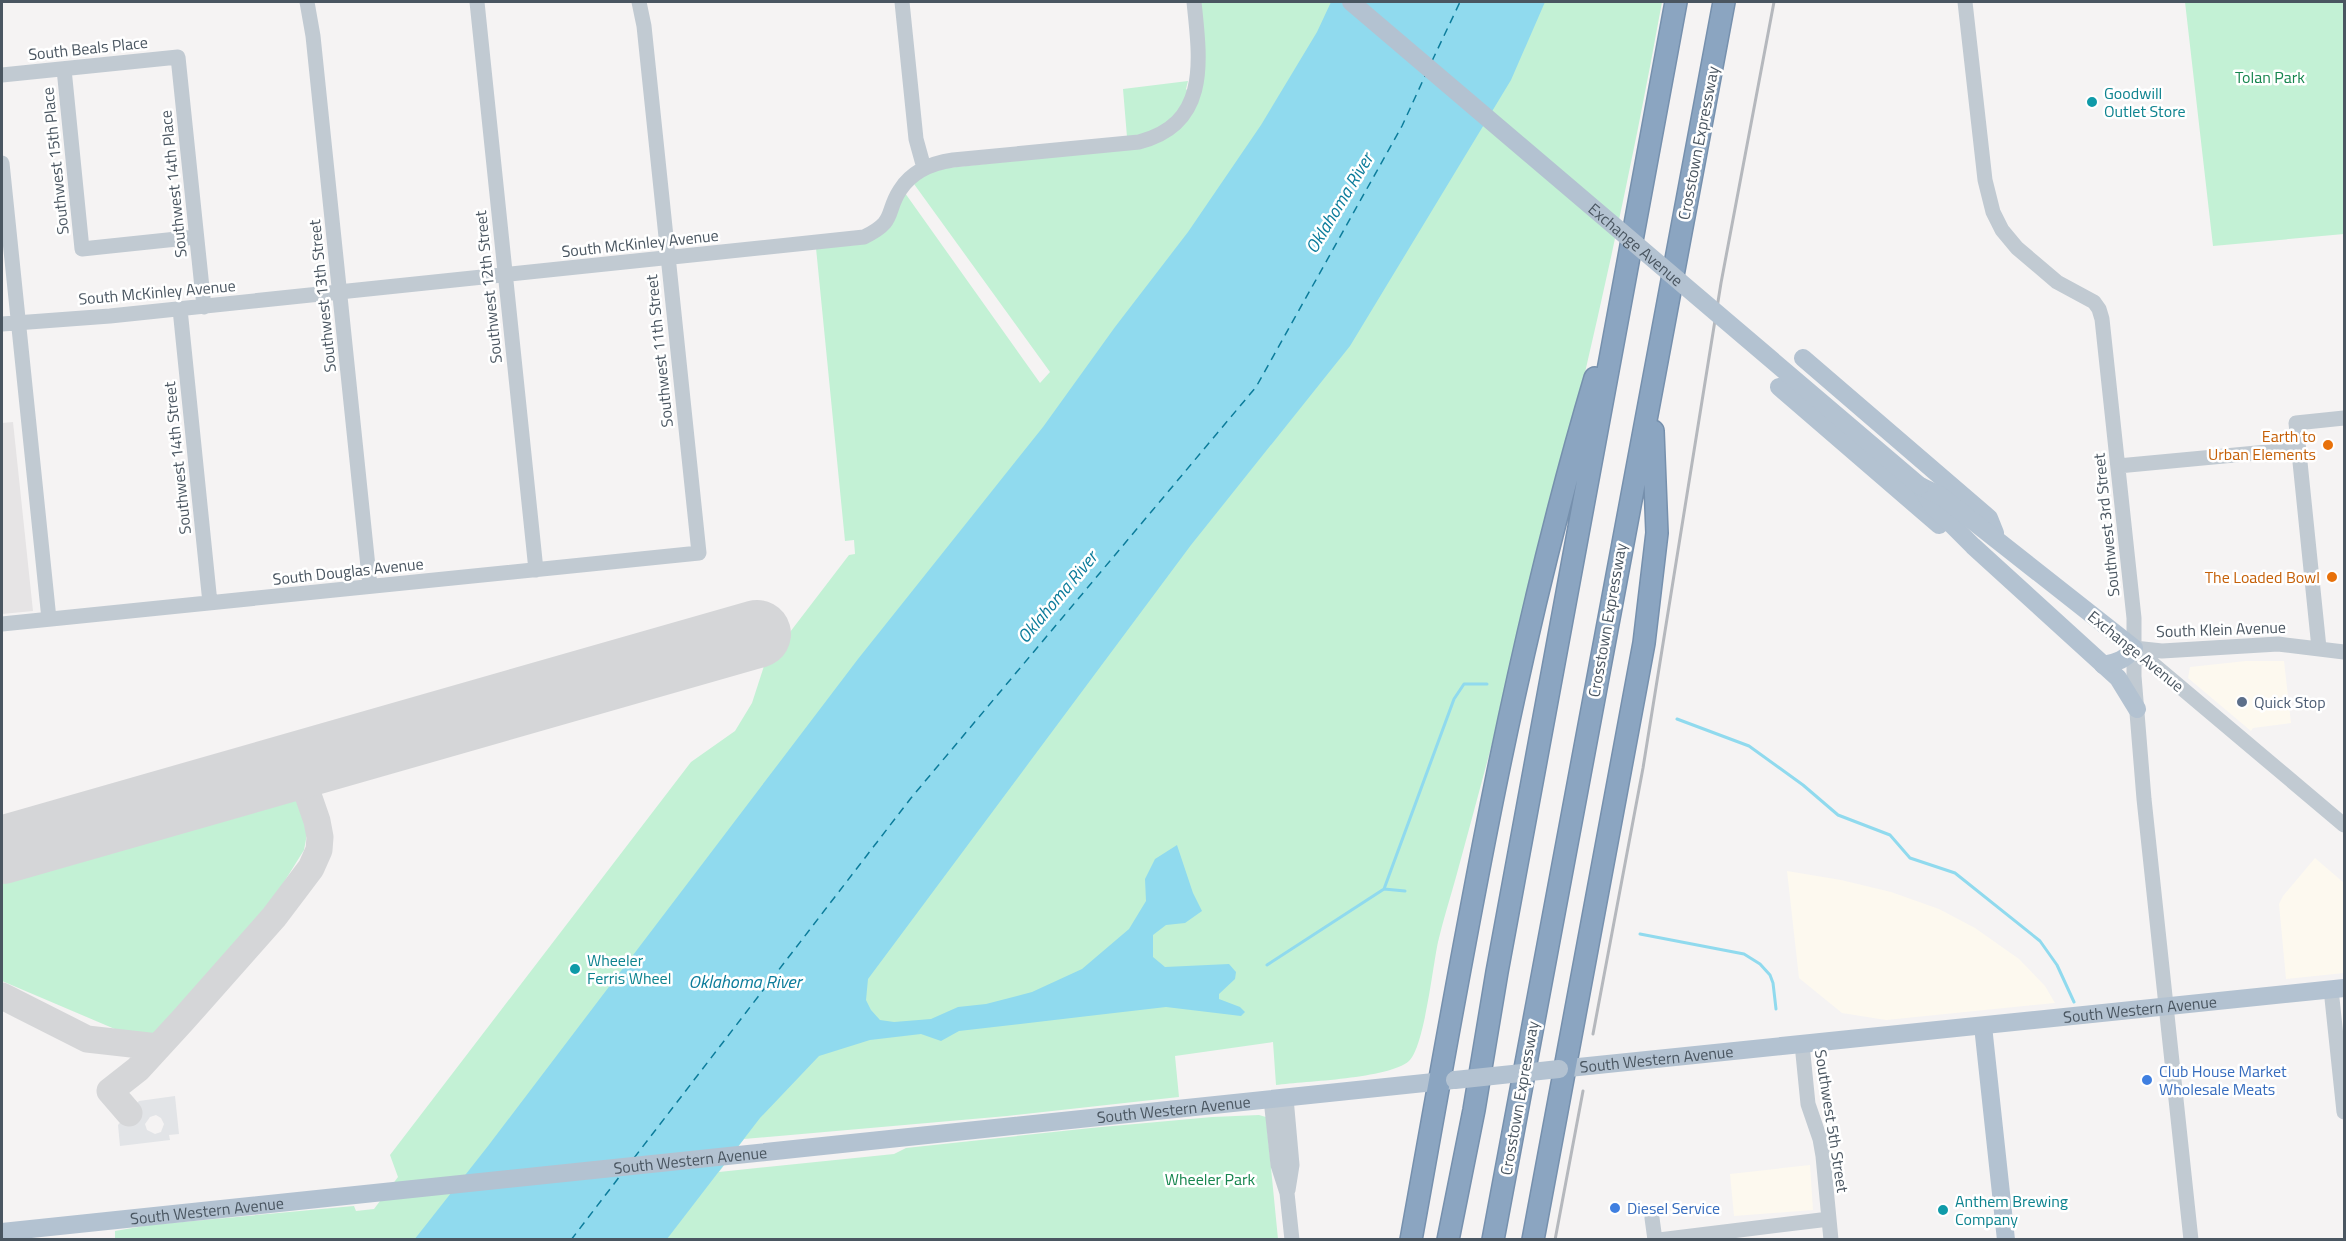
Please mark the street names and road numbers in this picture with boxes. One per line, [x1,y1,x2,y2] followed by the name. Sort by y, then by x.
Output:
[27,30,149,66] street label: South Beals Place
[1671,64,1725,222] street label: Crosstown Expressway
[35,86,75,236] street label: Southwest 15th Place
[153,109,193,259] street label: Southwest 14th Place
[1583,197,1689,292] street label: Exchange Avenue
[468,209,508,365] street label: Southwest 12th Street
[302,218,342,374] street label: Southwest 13th Street
[560,223,720,263] street label: South McKinley Avenue
[77,273,237,311] street label: South McKinley Avenue
[639,273,679,429] street label: Southwest 11th Street
[157,380,197,536] street label: Southwest 14th Street
[2086,452,2125,598] street label: Southwest 3rd Street
[1582,541,1632,699] street label: Crosstown Expressway
[271,551,425,591] street label: South Douglas Avenue
[2083,605,2189,697] street label: Exchange Avenue
[2156,615,2286,643] street label: South Klein Avenue
[2062,989,2218,1029] street label: South Western Avenue
[1494,1019,1544,1177] street label: Crosstown Expressway
[1579,1039,1734,1079] street label: South Western Avenue
[1809,1048,1855,1195] street label: Southwest 5th Street
[1096,1089,1252,1129] street label: South Western Avenue
[612,1140,768,1180] street label: South Western Avenue
[129,1191,285,1231] street label: South Western Avenue

